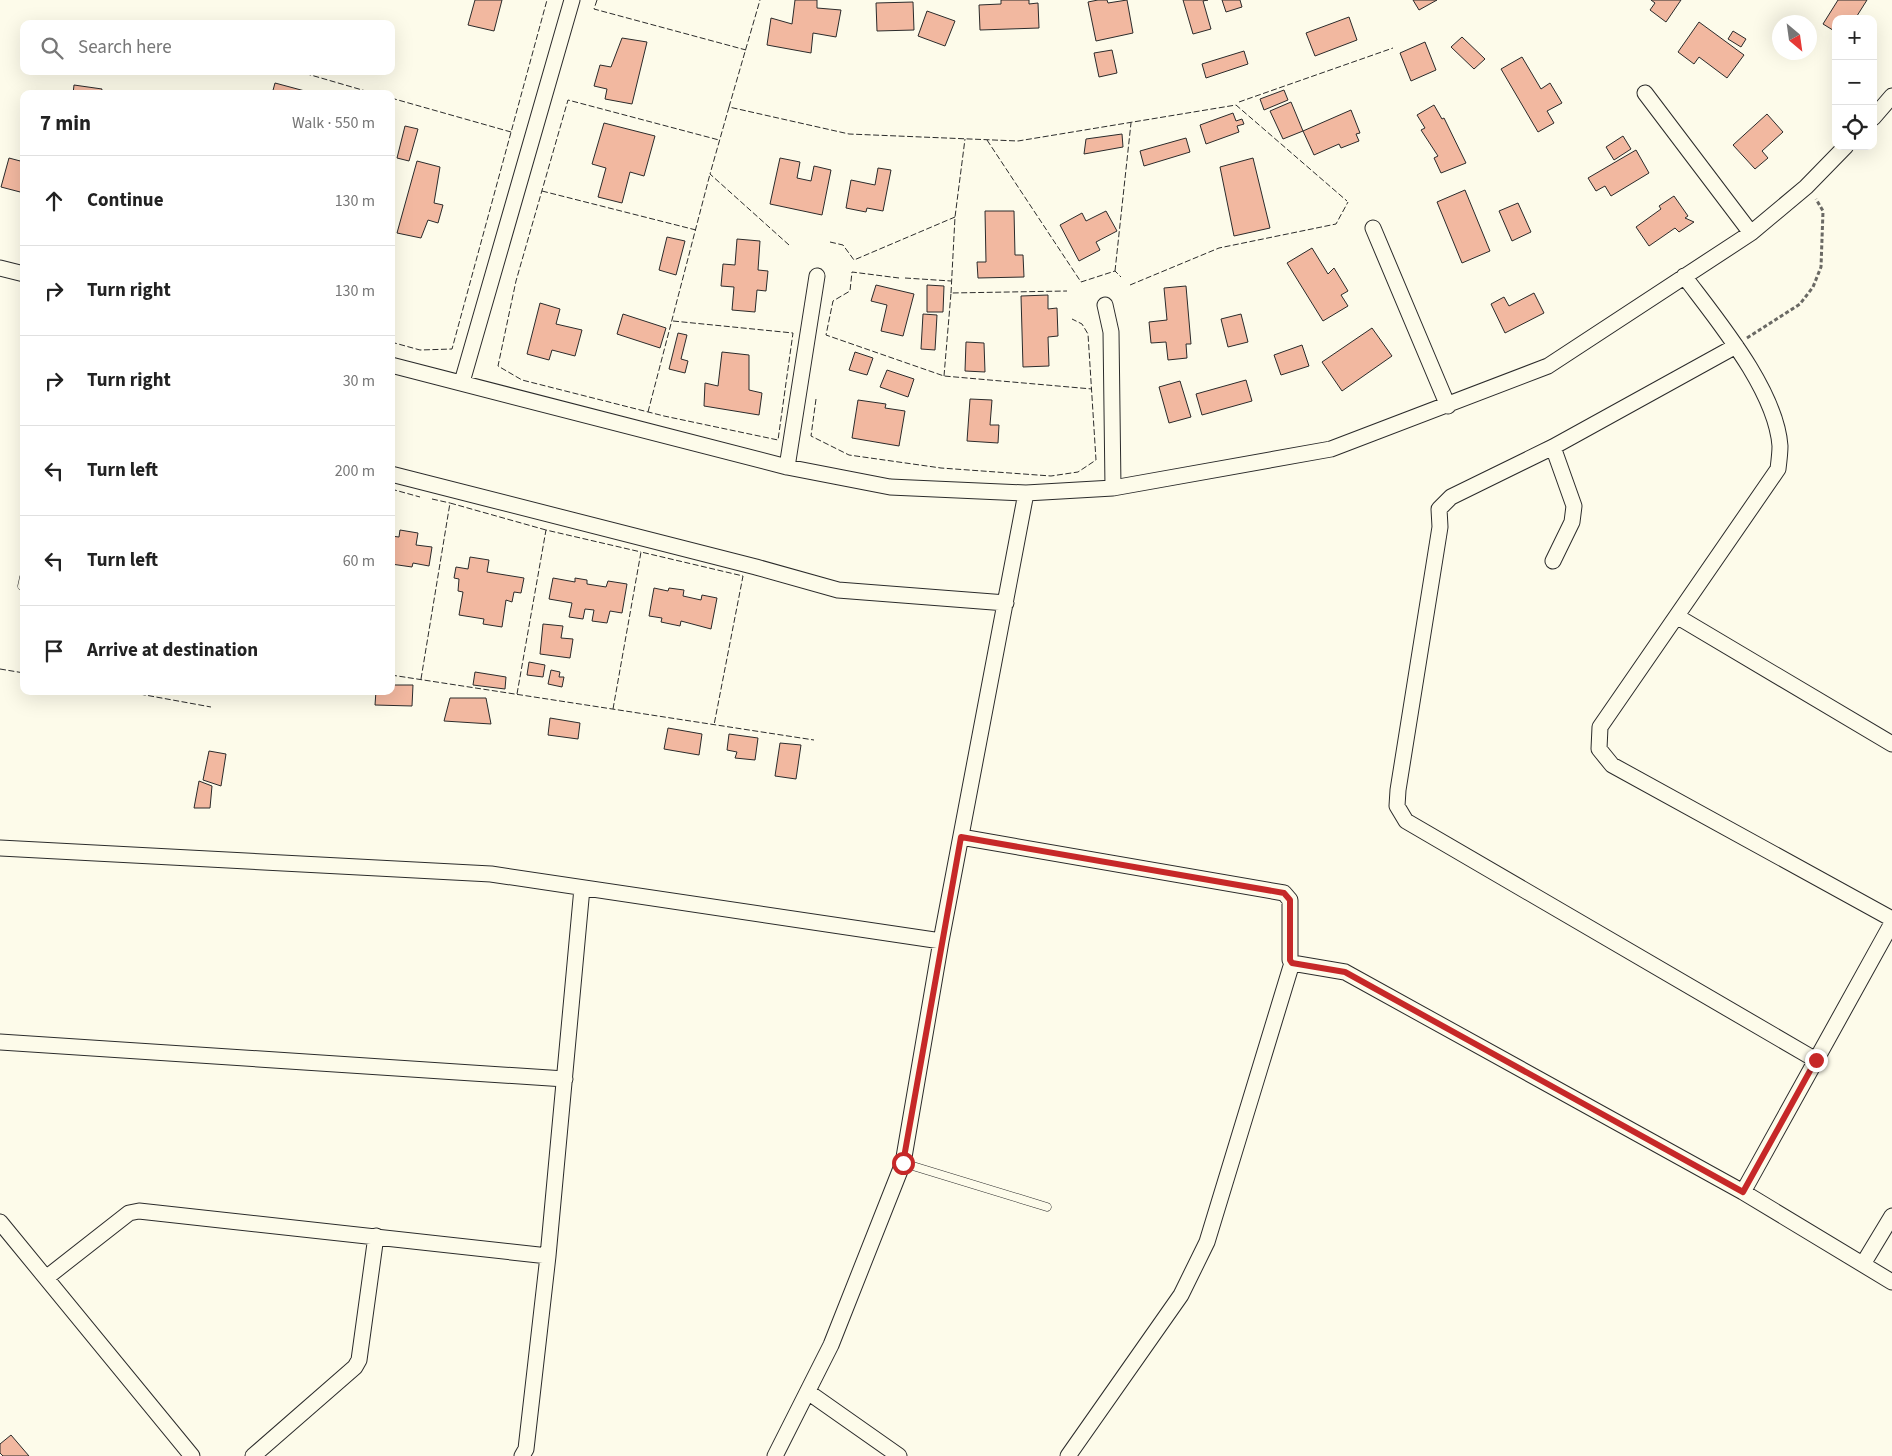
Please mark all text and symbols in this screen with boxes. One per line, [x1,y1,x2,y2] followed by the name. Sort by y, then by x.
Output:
[1772,15,1817,60] north arrow
[1832,15,1877,150] map controls
[1832,15,1877,60] button: +
[20,20,395,75] search box
[38,34,66,62] icon: search
[78,34,172,61] text: Search here
[1832,60,1877,105] button: −
[1832,105,1877,150] button: locate
[40,108,91,138] text: 7 min
[292,112,375,134] text: Walk · 550 m
[40,187,68,215] icon: ahead
[87,187,164,214] text: Continue
[335,190,375,212] text: 130 m
[40,277,68,305] icon: right
[87,277,171,304] text: Turn right
[335,280,375,302] text: 130 m
[40,367,68,395] icon: right
[87,367,171,394] text: Turn right
[343,370,375,392] text: 30 m
[40,457,68,485] icon: left
[87,457,158,484] text: Turn left
[335,460,375,482] text: 200 m
[40,547,68,575] icon: left
[87,547,158,574] text: Turn left
[343,550,375,572] text: 60 m
[40,637,68,665] icon: arrive
[87,637,258,664] text: Arrive at destination
[1805,1049,1828,1072] route end
[892,1152,915,1175] route start

